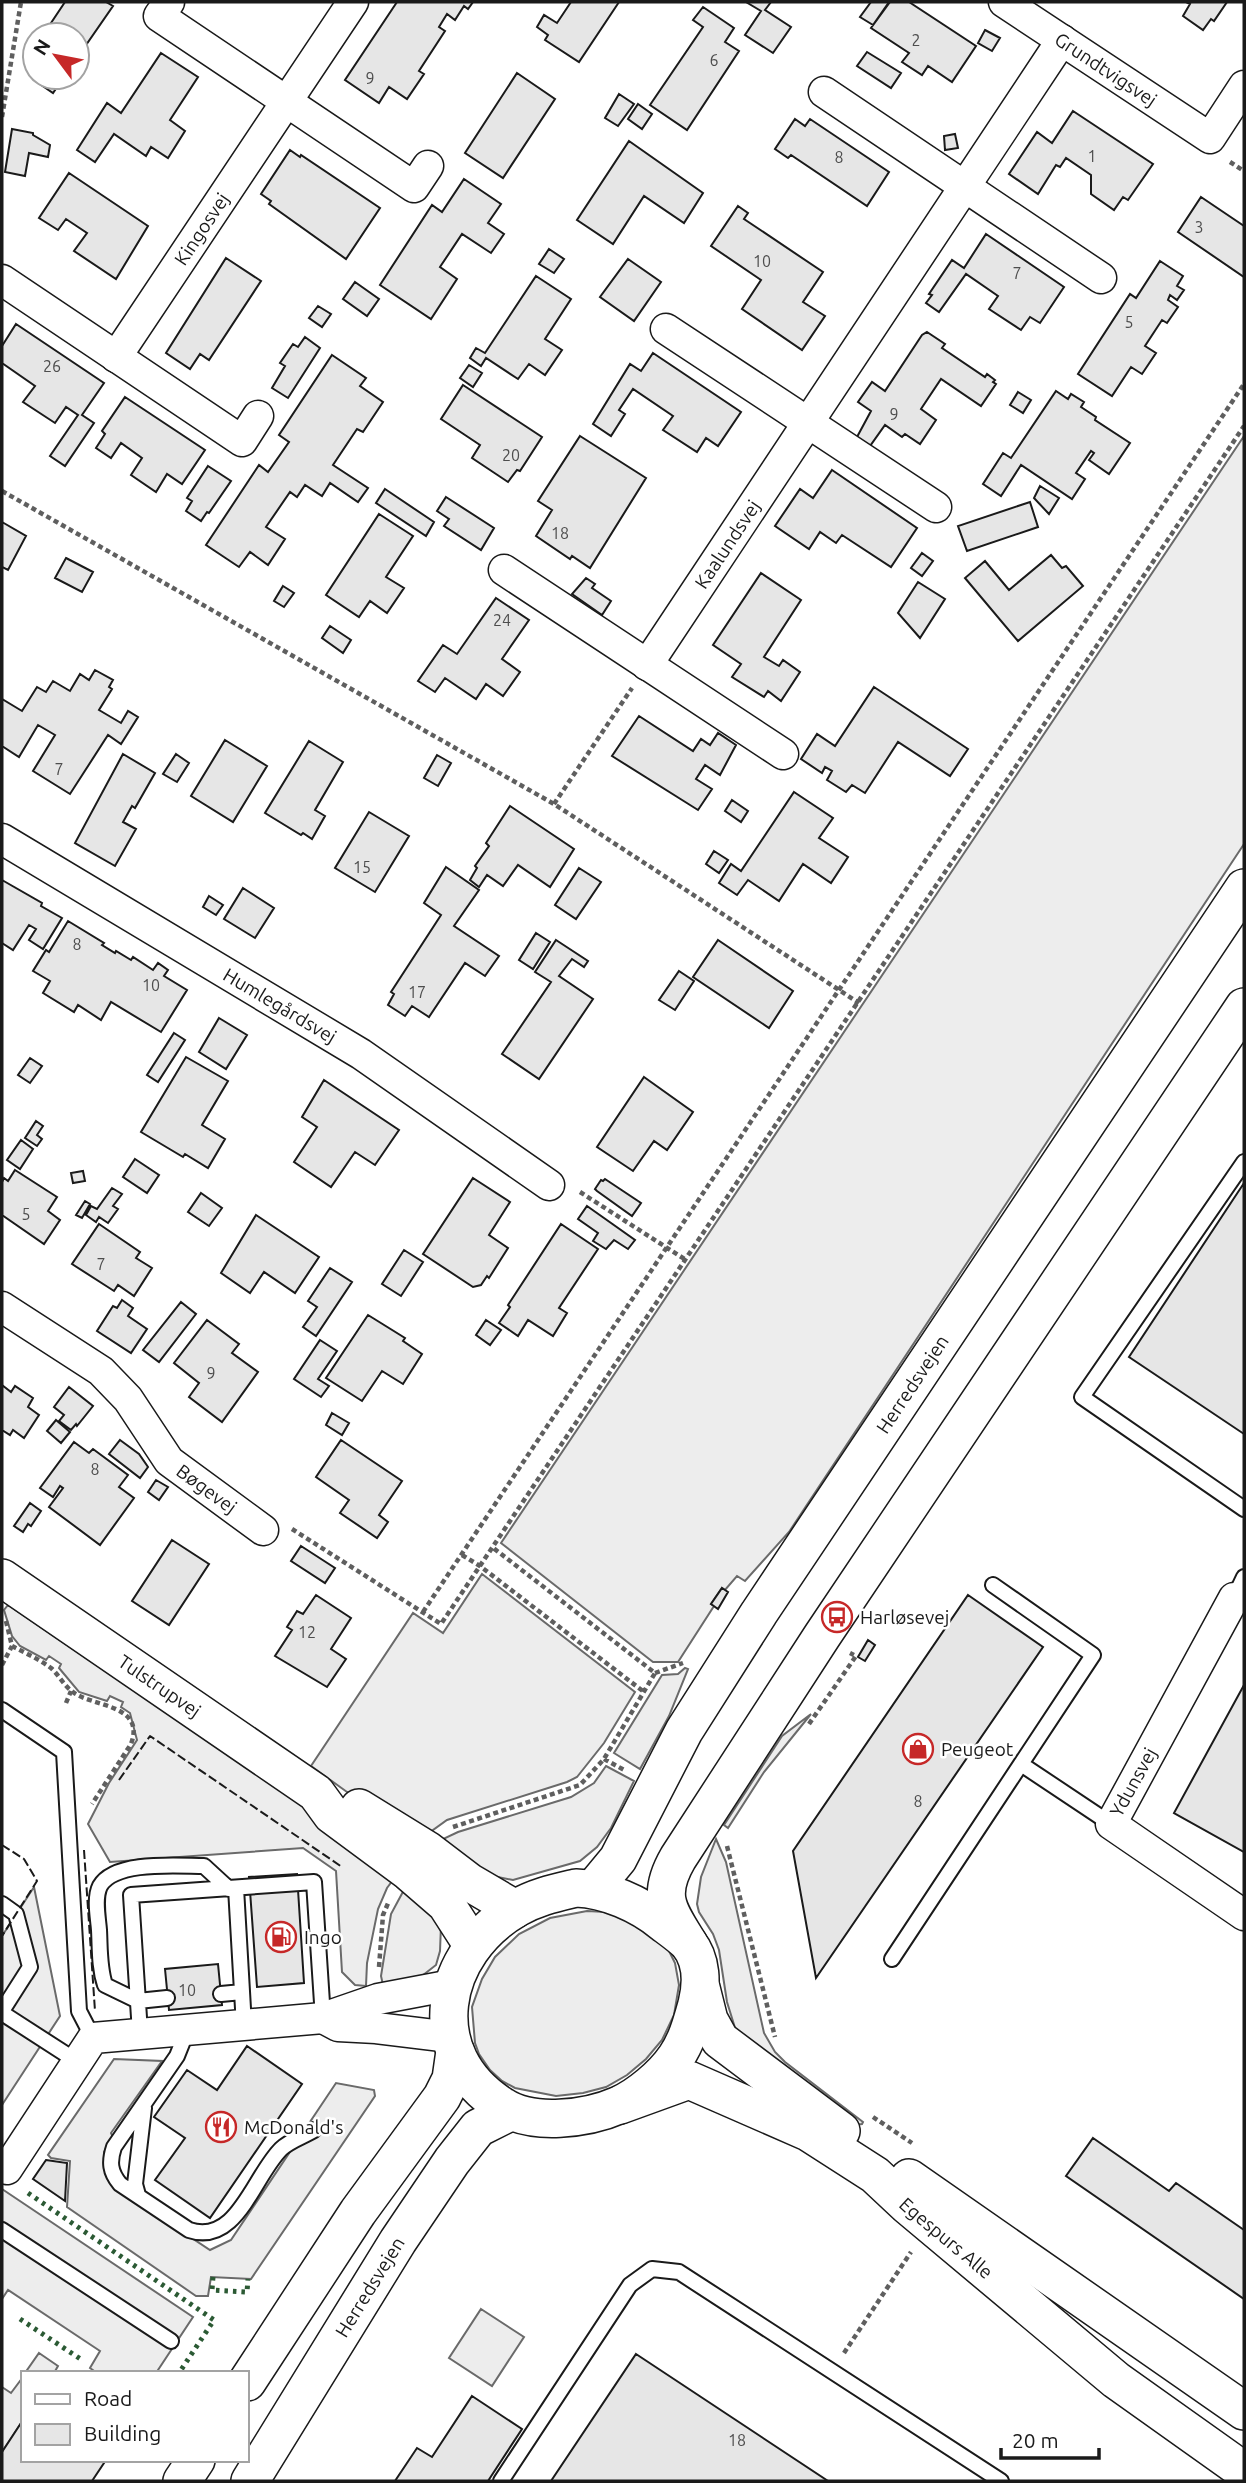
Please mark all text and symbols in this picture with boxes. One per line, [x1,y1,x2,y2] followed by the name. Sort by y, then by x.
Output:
[21,21,91,91] north arrow
[1051,28,1161,111] street label: Grundtvigsvej
[911,31,921,49] house number: 2
[28,35,55,59] text: N
[709,51,719,69] house number: 6
[365,69,375,87] house number: 9
[1087,147,1097,165] house number: 1
[834,148,844,166] house number: 8
[170,189,233,269] street label: Kingosvej
[1194,218,1204,236] house number: 3
[753,252,771,270] house number: 10
[1012,264,1022,282] house number: 7
[1124,313,1134,331] house number: 5
[43,357,61,375] house number: 26
[889,405,899,423] house number: 9
[502,446,520,464] house number: 20
[690,496,764,593] street label: Kaalundsvej
[551,524,569,542] house number: 18
[493,611,511,629] house number: 24
[54,760,64,778] house number: 7
[353,858,371,876] house number: 15
[72,935,82,953] house number: 8
[220,963,340,1048] street label: Humlegårdsvej
[142,976,160,994] house number: 10
[408,983,426,1001] house number: 17
[21,1205,31,1223] house number: 5
[96,1255,106,1273] house number: 7
[871,1331,953,1437] street label: Herredsvejen
[206,1364,216,1382] house number: 9
[172,1459,241,1518] street label: Bøgevej
[90,1460,100,1478] house number: 8
[820,1600,854,1634] bus stop icon: Harløsevej
[860,1606,949,1628] place label: Harløsevej
[298,1623,316,1641] house number: 12
[114,1650,205,1722] street label: Tulstrupvej
[901,1732,935,1766] shop icon: Peugeot
[941,1738,1014,1760] place label: Peugeot
[1105,1744,1161,1820] street label: Ydunsvej
[913,1792,923,1810] house number: 8
[264,1920,298,1954] fuel station icon: Ingo
[304,1926,342,1948] place label: Ingo
[178,1981,196,1999] house number: 10
[204,2110,238,2144] restaurant icon: McDonald's
[244,2116,343,2138] place label: McDonald's
[895,2193,997,2283] street label: Egespurs Alle
[330,2233,409,2341] street label: Herredsvejen
[21,2371,248,2462] legend
[84,2386,132,2410] text: Road
[1001,2416,1099,2460] scale bar
[84,2421,161,2445] text: Building
[1012,2428,1059,2452] text: 20 m
[728,2431,746,2449] house number: 18

